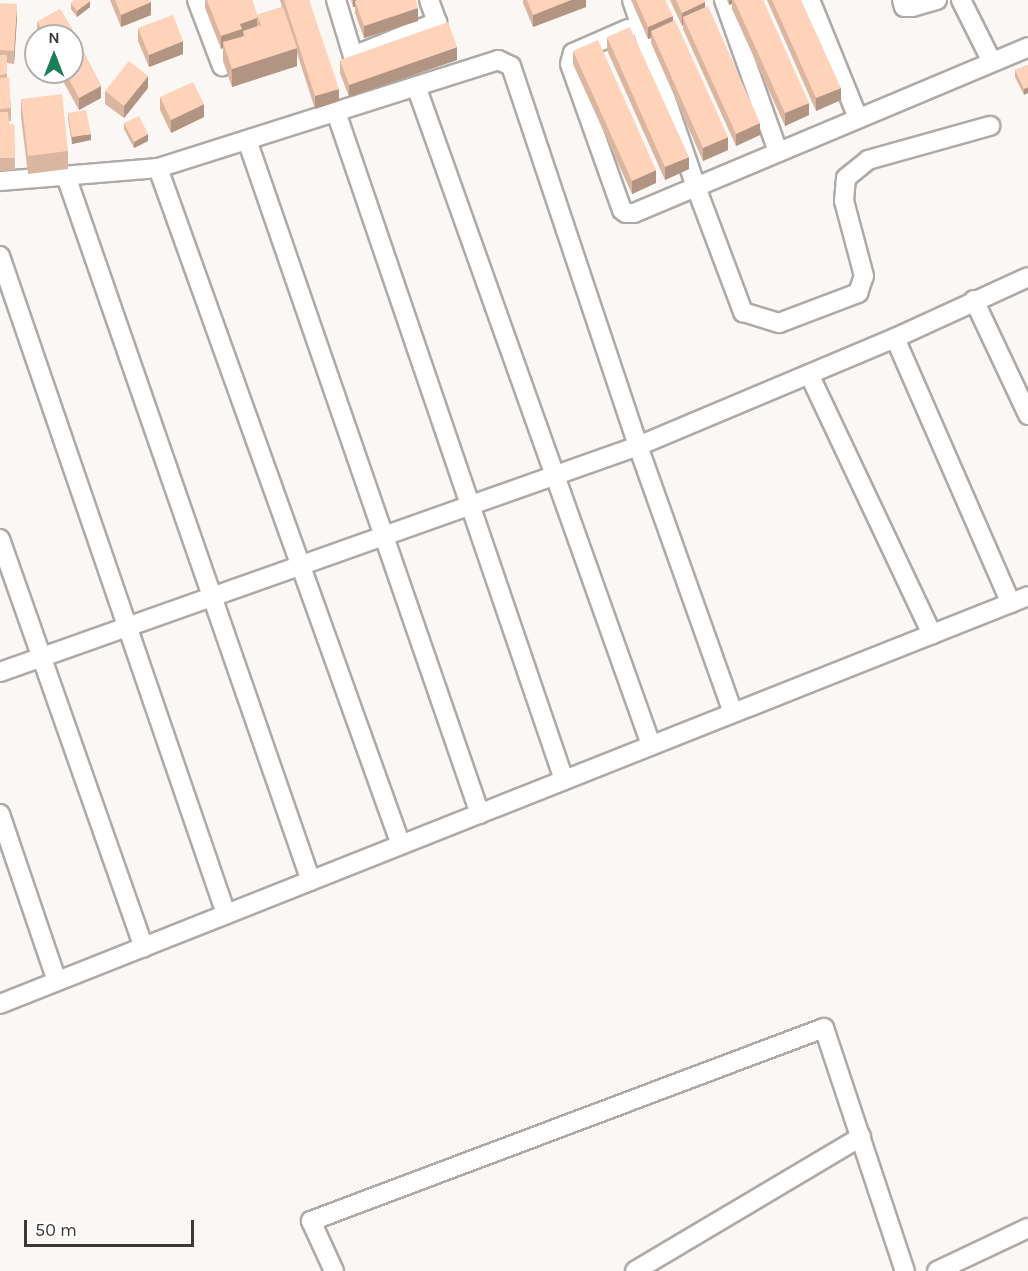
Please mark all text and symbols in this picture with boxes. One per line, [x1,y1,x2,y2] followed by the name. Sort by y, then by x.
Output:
[24,24,84,84] north arrow
[48,28,60,47] text: N
[27,1208,196,1246] scale bar
[35,1219,77,1241] text: 50 m

